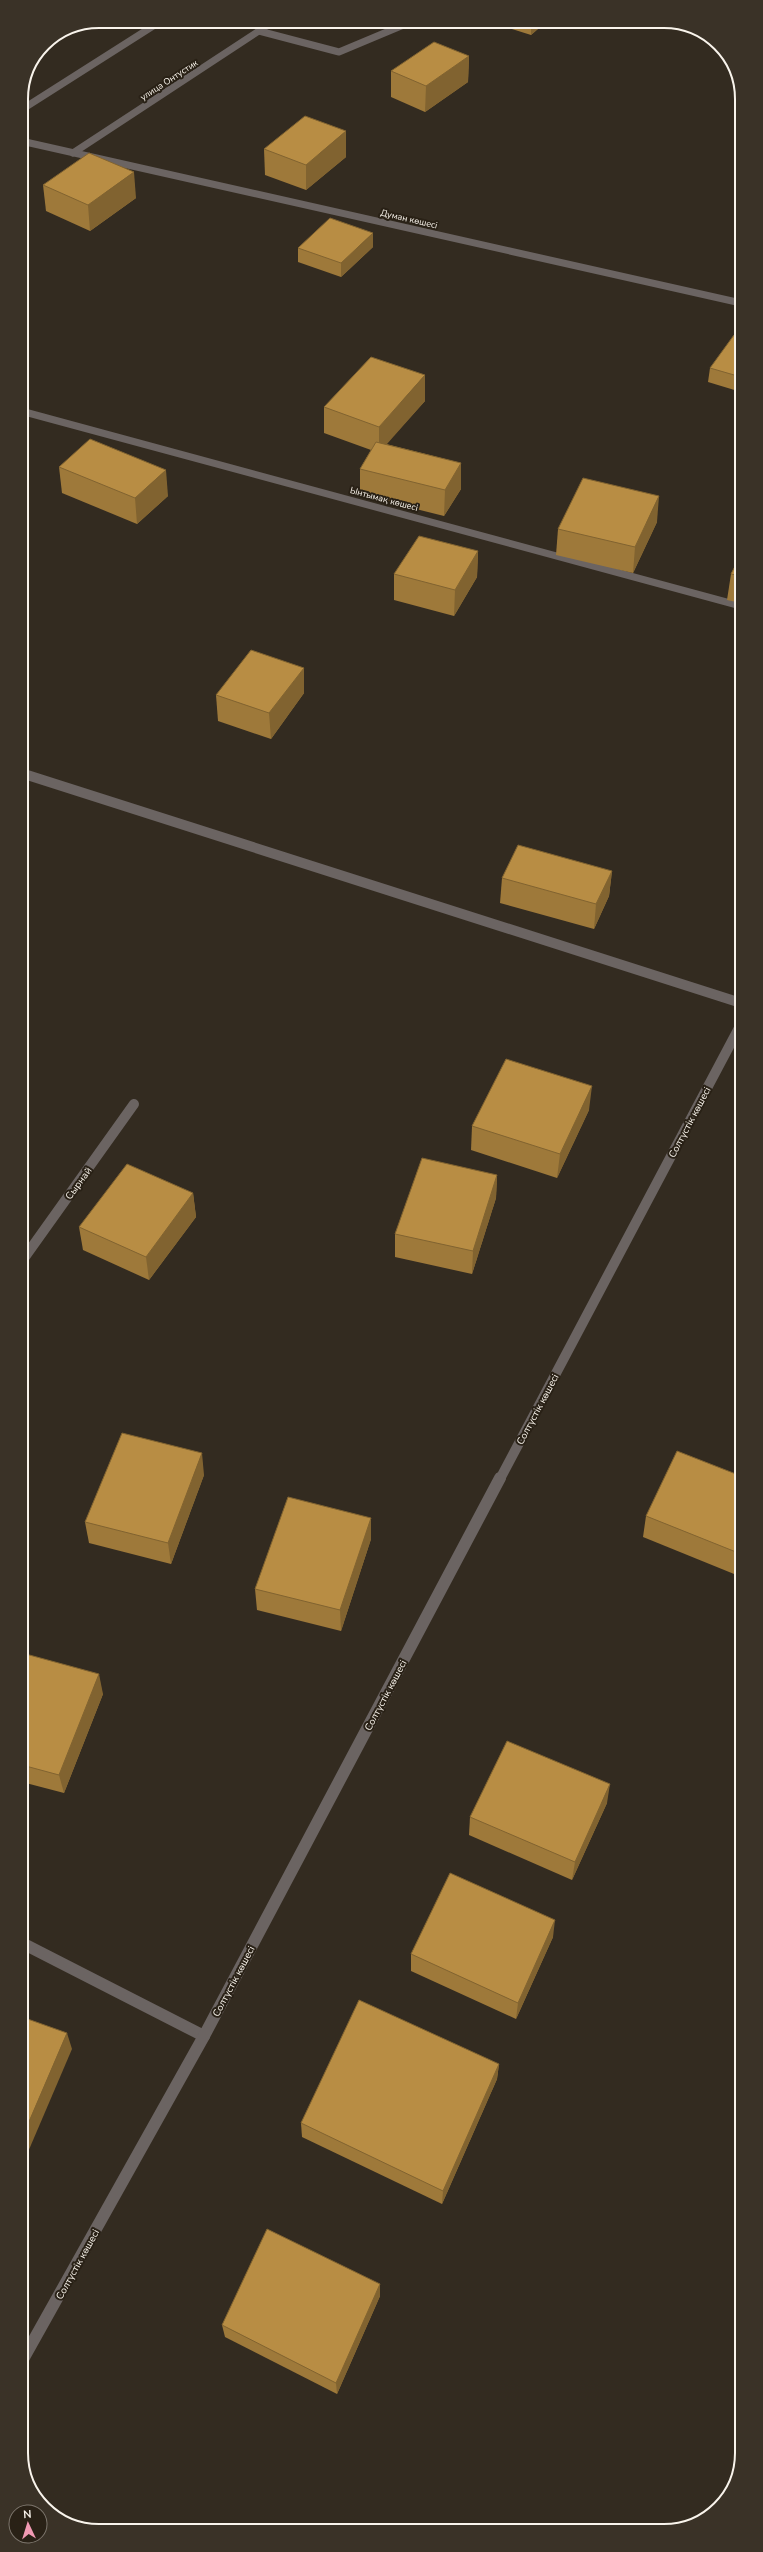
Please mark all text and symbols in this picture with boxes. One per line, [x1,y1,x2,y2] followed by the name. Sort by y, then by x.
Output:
[138,57,200,103] street label: улица Онтустик
[379,207,439,231] street label: Думан көшесі
[349,484,419,514] street label: Ынтымақ көшесі
[665,1085,714,1160] street label: Солтүстік көшесі
[62,1164,95,1203] street label: Сырнай
[513,1372,562,1447] street label: Солтүстік көшесі
[361,1658,410,1733] street label: Солтүстік көшесі
[209,1944,258,2019] street label: Солтүстік көшесі
[53,2227,103,2302] street label: Солтүстік көшесі
[8,2504,48,2544] north arrow
[23,2507,32,2522] text: N

